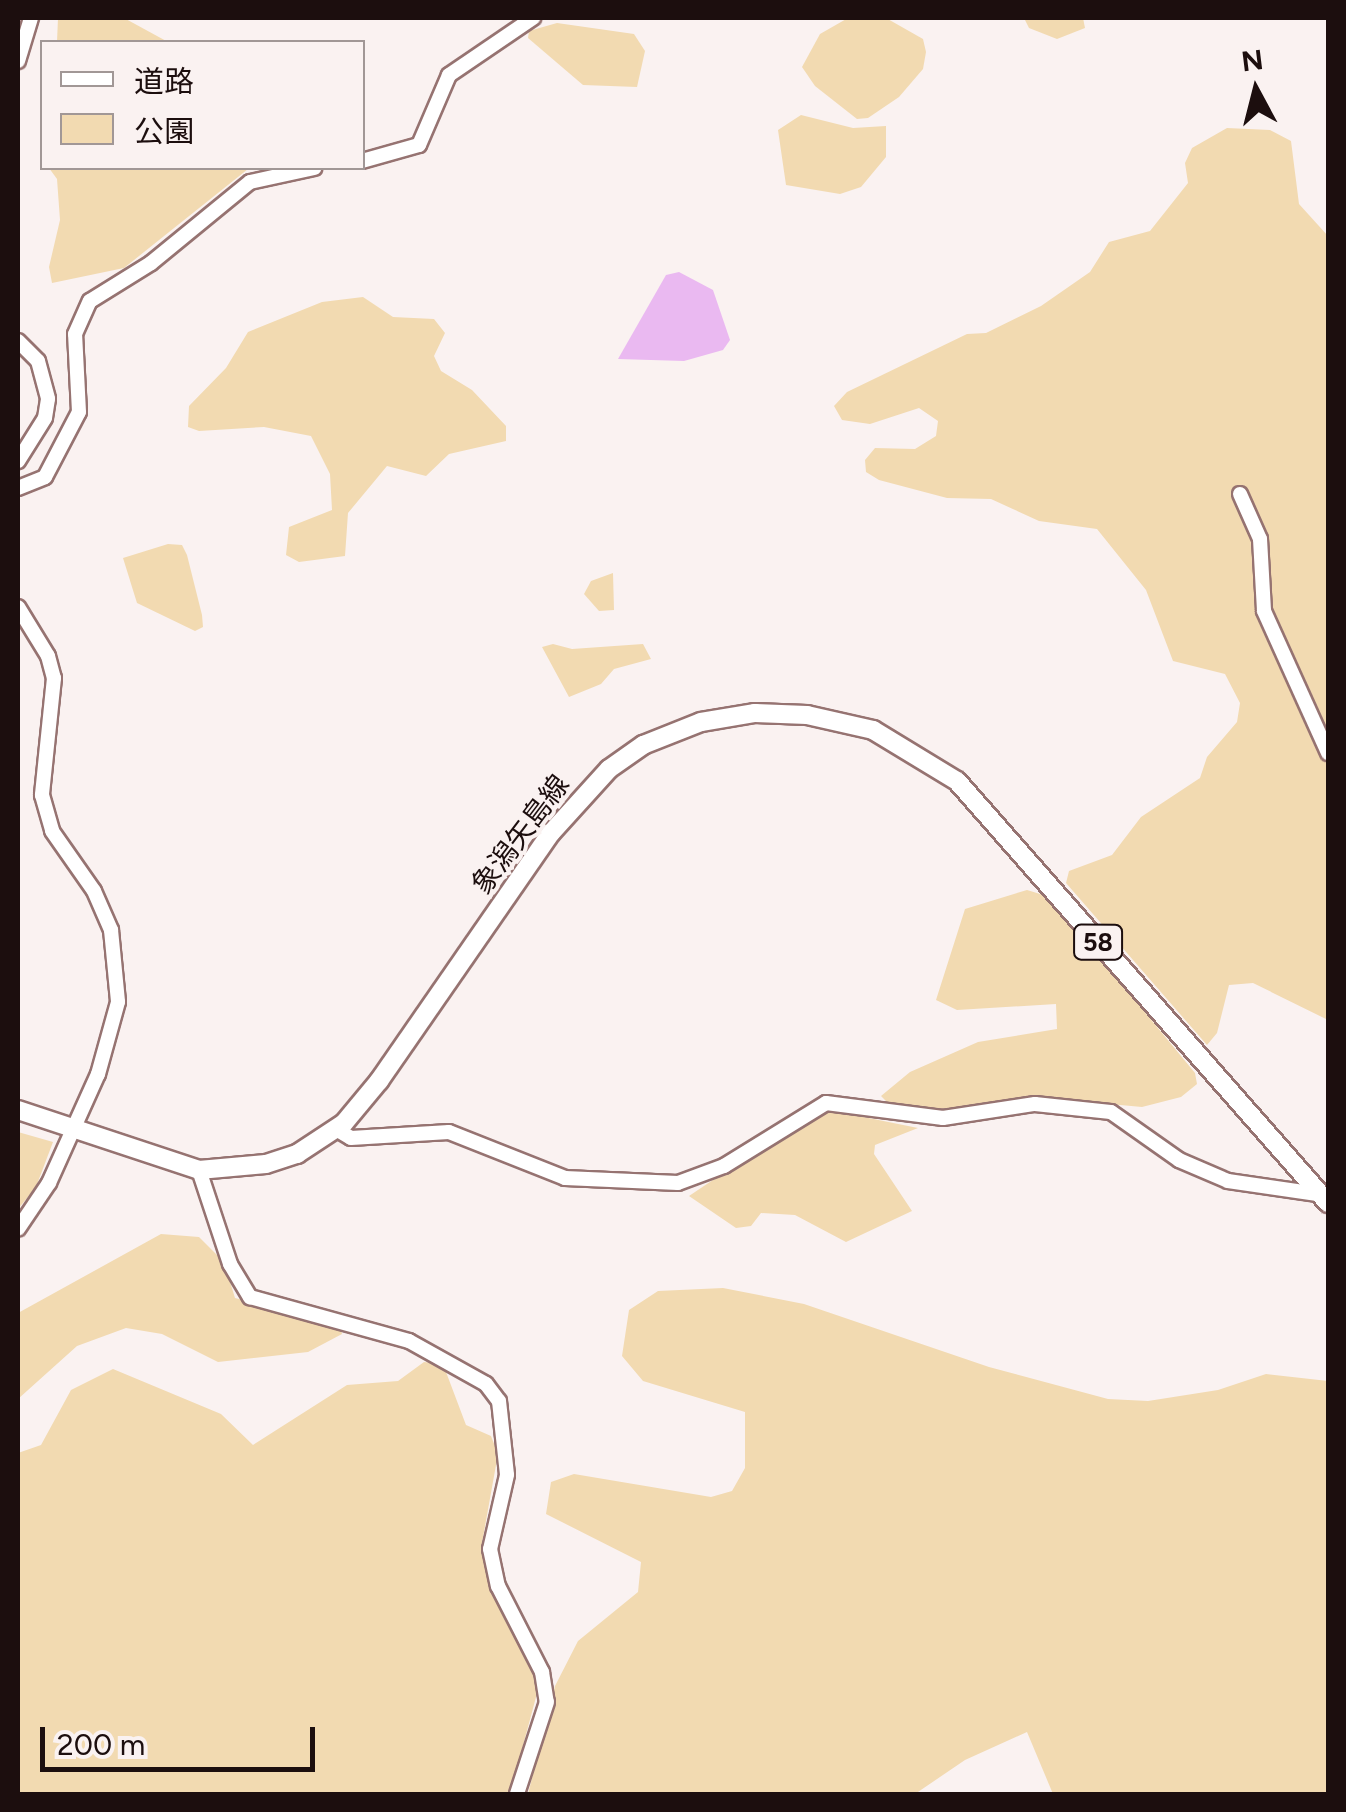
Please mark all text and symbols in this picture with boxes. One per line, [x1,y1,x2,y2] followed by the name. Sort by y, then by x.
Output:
[40,40,365,170] legend
[1206,40,1306,140] north arrow
[1240,42,1265,78] text: N
[134,63,194,100] text: 道路
[134,113,194,150] text: 公園
[464,768,576,900] street label: 象潟矢島線
[1073,922,1123,962] road number: 58
[45,1707,320,1769] scale bar
[57,1726,145,1763] text: 200 m

